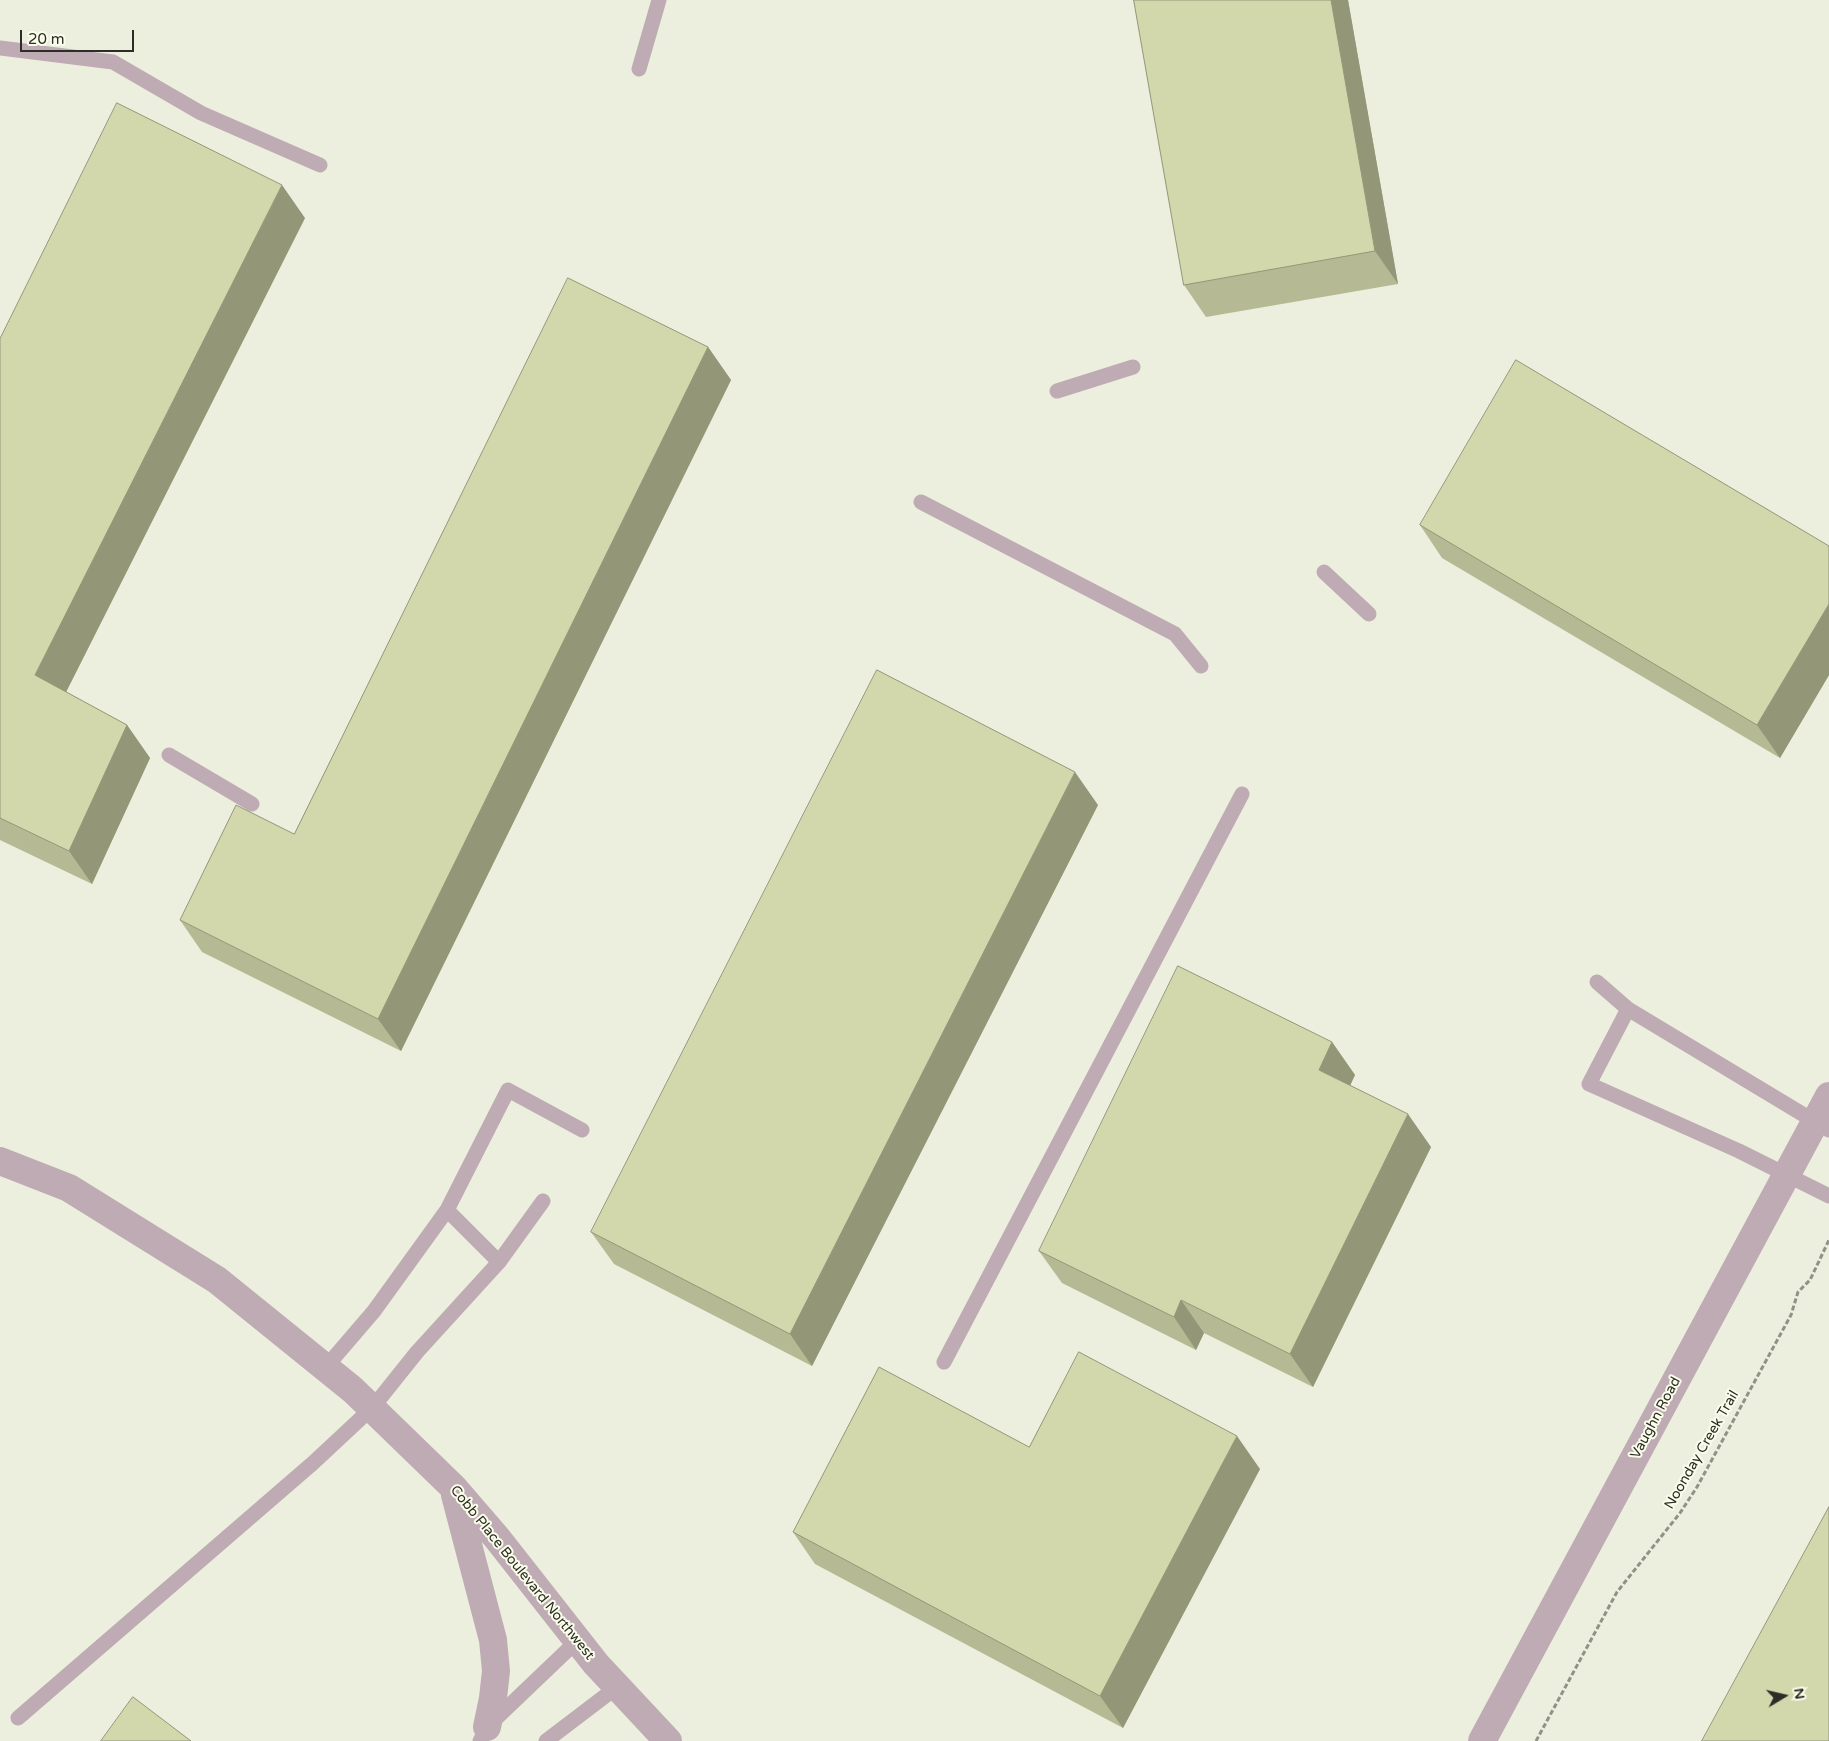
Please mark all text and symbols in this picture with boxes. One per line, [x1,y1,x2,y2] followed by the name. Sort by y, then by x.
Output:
[22,20,136,52] scale bar
[28,30,65,48] text: 20 m
[1627,1374,1685,1462] street label: Vaughn Road
[1661,1388,1743,1512] street label: Noonday Creek Trail
[446,1482,598,1664] street label: Cobb Place Boulevard Northwest
[1759,1671,1809,1721] north arrow
[1790,1687,1809,1700] text: N

